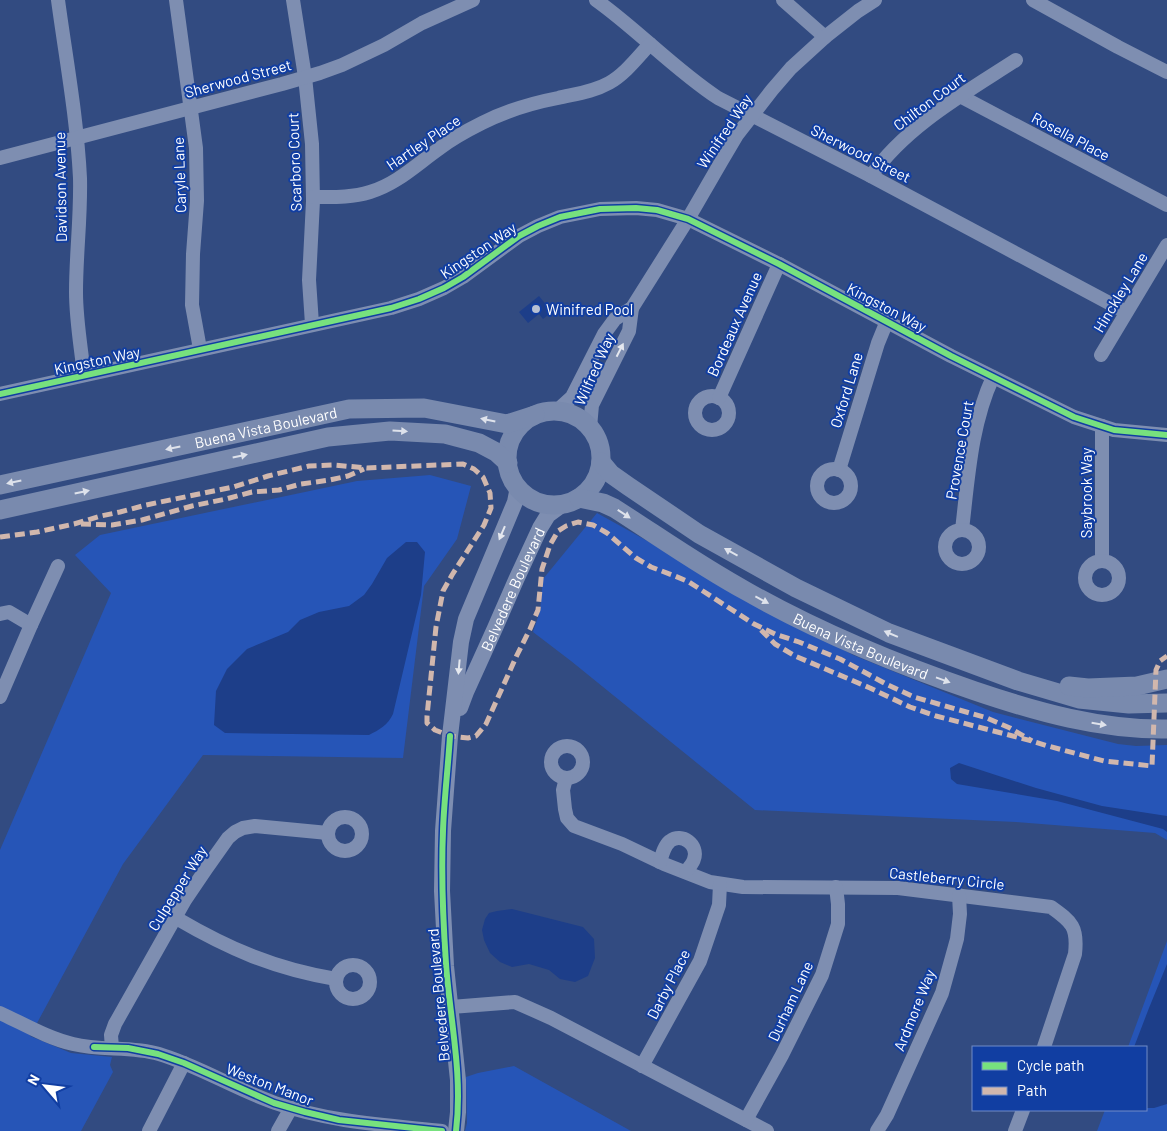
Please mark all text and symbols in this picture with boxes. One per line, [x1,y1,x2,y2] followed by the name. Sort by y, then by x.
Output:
[183,55,293,101] street label: Sherwood Street
[889,68,969,134] street label: Chilton Court
[693,90,755,172] street label: Winifred Way
[1029,108,1113,164] street label: Rosella Place
[383,111,463,173] street label: Hartley Place
[283,112,305,212] street label: Scarboro Court
[808,120,914,186] street label: Sherwood Street
[50,132,70,242] street label: Davidson Avenue
[169,137,189,213] street label: Caryle Lane
[437,218,519,282] street label: Kingston Way
[1089,249,1151,335] street label: Hinckley Lane
[703,269,765,379] street label: Bordeaux Avenue
[844,278,930,336] street label: Kingston Way
[546,300,633,318] place label: Winifred Pool
[530,303,542,315] marker: Winifred Pool
[570,330,618,408] street label: Wilfred Way
[52,342,142,378] street label: Kingston Way
[616,342,624,357] one-way arrow
[826,350,866,430] street label: Oxford Lane
[941,399,977,501] street label: Provence Court
[193,403,339,451] street label: Buena Vista Boulevard
[480,416,495,424] one-way arrow
[393,428,409,436] one-way arrow
[166,444,181,452] one-way arrow
[1077,448,1095,538] street label: Saybrook Way
[233,452,249,460] one-way arrow
[7,478,22,486] one-way arrow
[74,487,90,495] one-way arrow
[618,510,631,519] one-way arrow
[477,524,548,654] street label: Belvedere Boulevard
[497,526,505,540] one-way arrow
[724,547,737,556] one-way arrow
[755,596,770,604] one-way arrow
[790,609,931,683] street label: Buena Vista Boulevard
[884,629,898,637] one-way arrow
[454,659,462,675] one-way arrow
[935,677,950,684] one-way arrow
[1091,720,1107,728] one-way arrow
[144,842,210,934] street label: Culpepper Way
[889,863,1005,893] street label: Castleberry Circle
[423,928,453,1062] street label: Belvedere Boulevard
[643,946,693,1022] street label: Darby Place
[764,958,816,1044] street label: Durham Lane
[889,966,939,1053] street label: Ardmore Way
[972,1046,1147,1111] legend
[1017,1056,1084,1074] text: Cycle path
[224,1059,317,1109] street label: Weston Manor
[20,1061,70,1111] north arrow
[23,1072,43,1088] text: N
[1017,1081,1047,1099] text: Path

